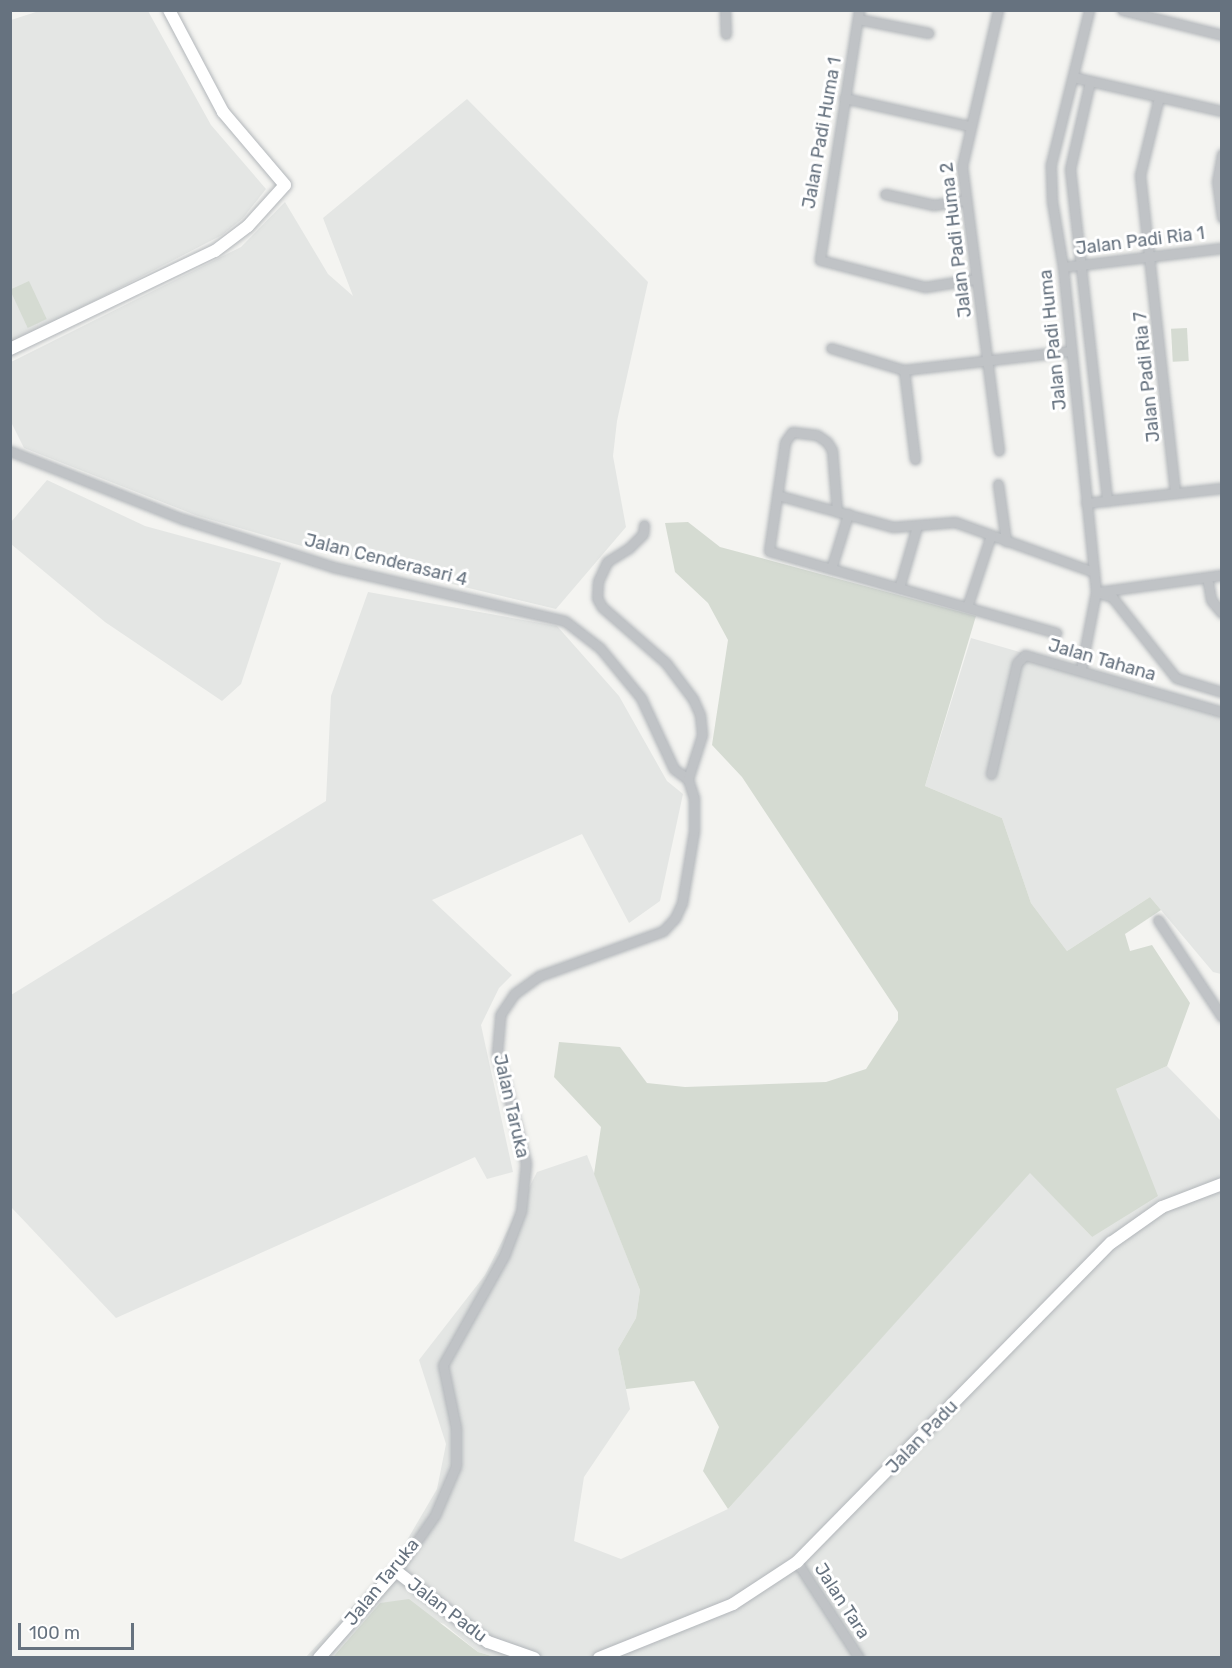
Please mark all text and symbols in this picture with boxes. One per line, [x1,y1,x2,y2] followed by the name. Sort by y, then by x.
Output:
[798,56,846,210] street label: Jalan Padi Huma 1
[936,161,976,319] street label: Jalan Padi Huma 2
[1074,222,1206,260] street label: Jalan Padi Ria 1
[1035,269,1071,411] street label: Jalan Padi Huma
[1129,311,1165,443] street label: Jalan Padi Ria 7
[302,529,470,591] street label: Jalan Cenderasari 4
[1046,634,1158,686] street label: Jalan Tahana
[489,1052,533,1160] street label: Jalan Taruka
[882,1396,962,1478] street label: Jalan Padu
[340,1534,424,1630] street label: Jalan Taruka
[809,1559,875,1643] street label: Jalan Tara
[403,1573,491,1647] street label: Jalan Padu
[21,1611,136,1649] scale bar
[29,1622,80,1644] text: 100 m

